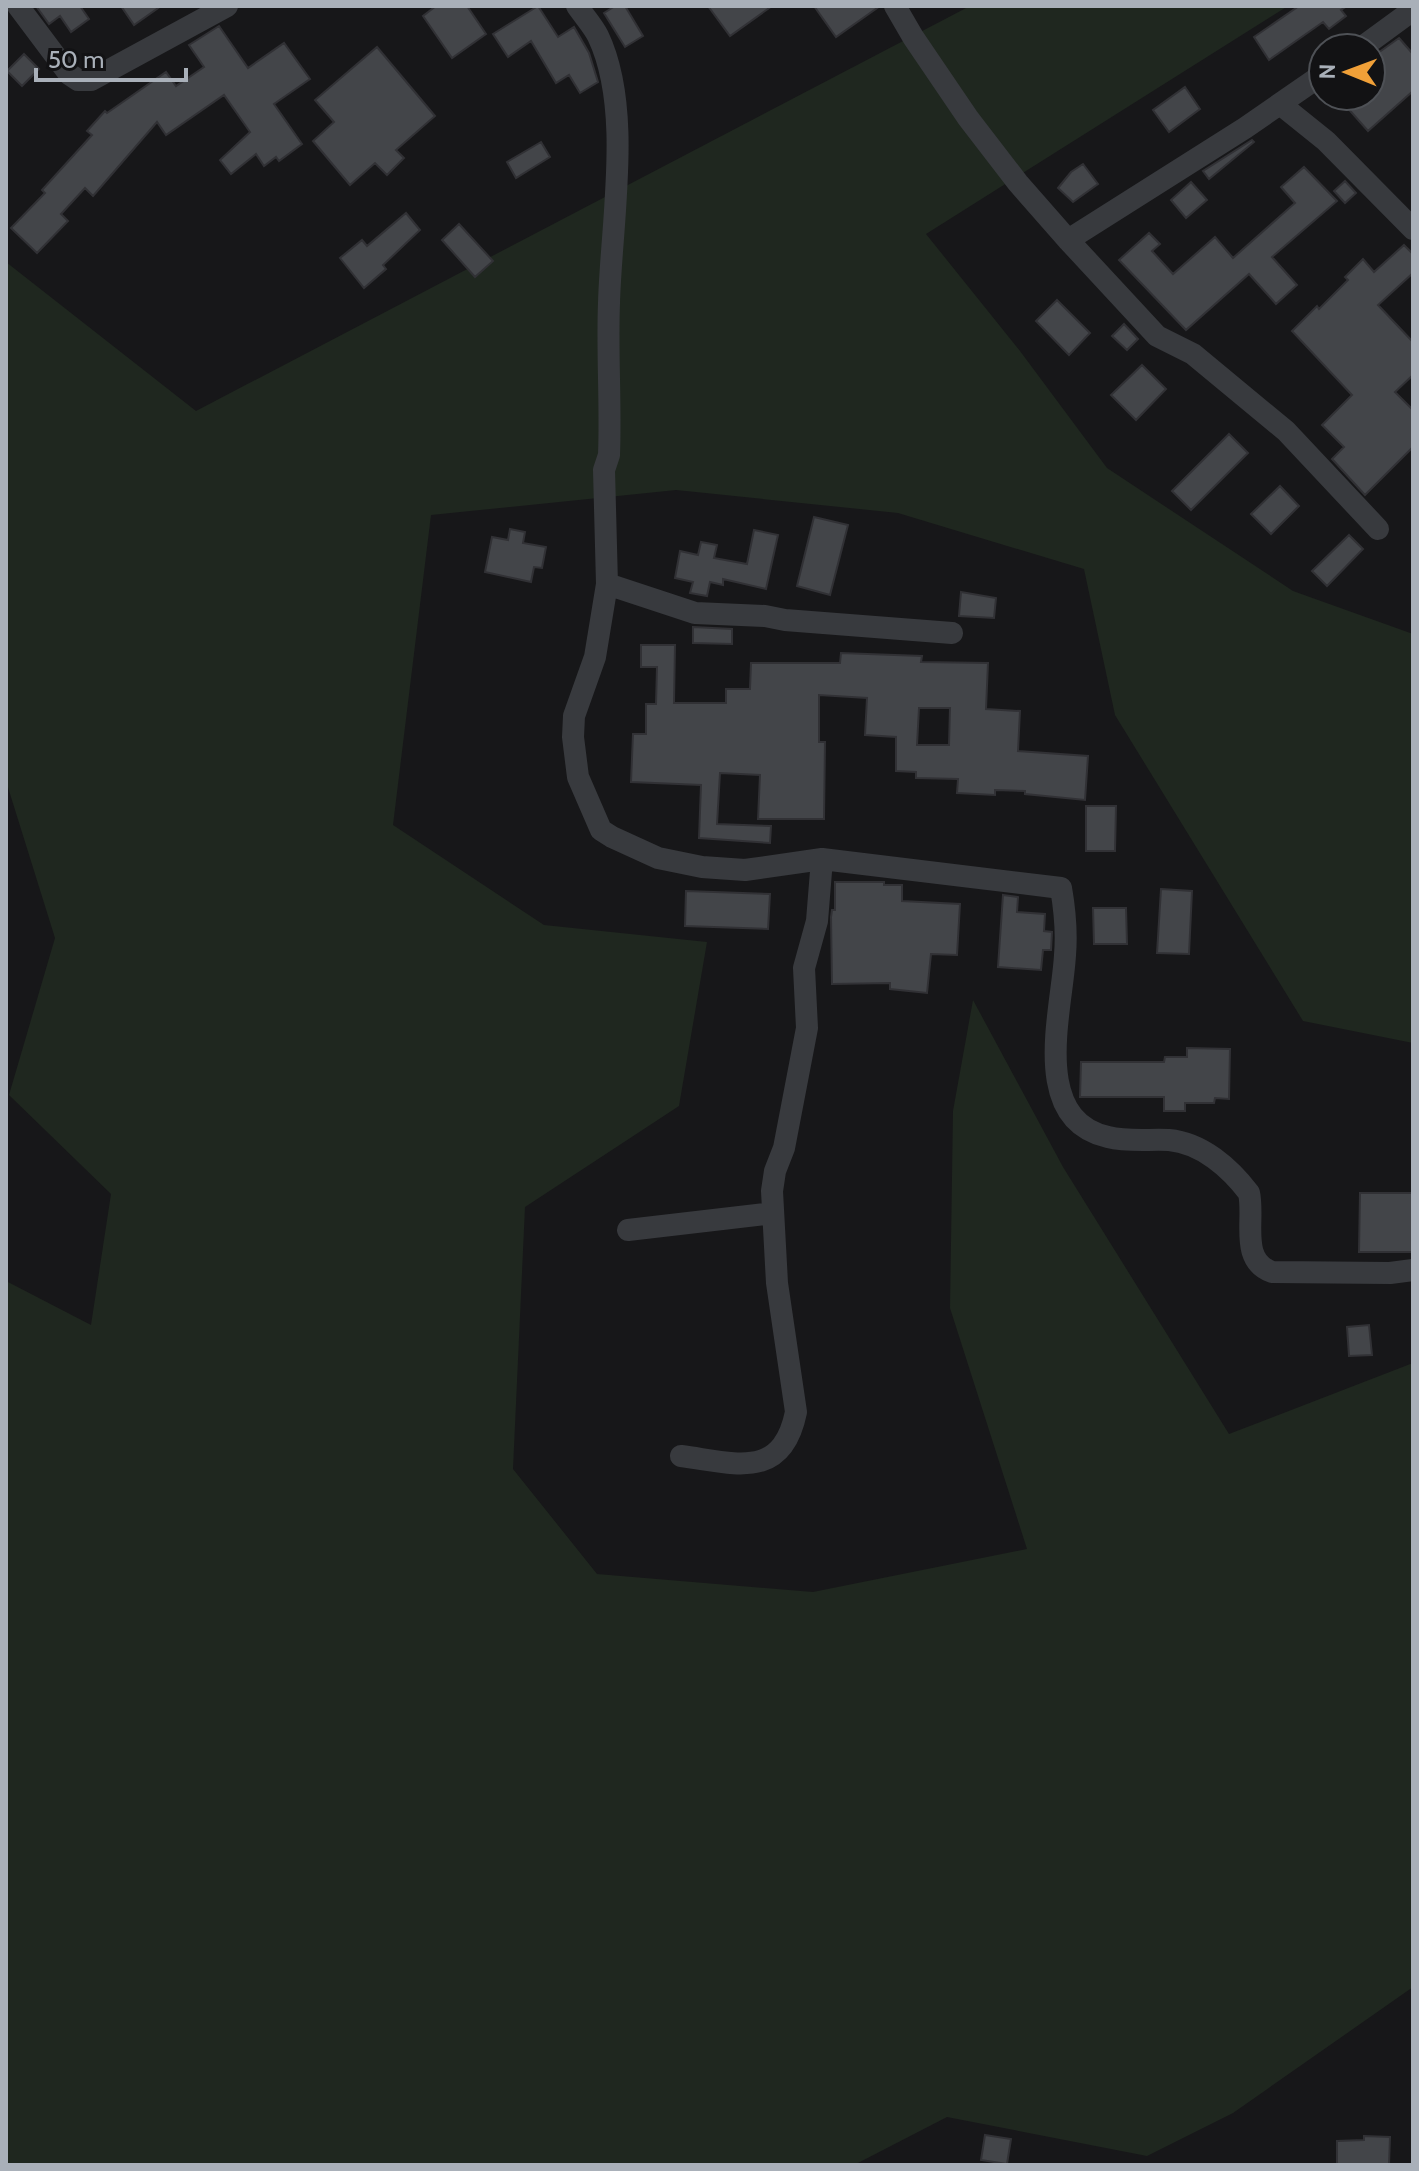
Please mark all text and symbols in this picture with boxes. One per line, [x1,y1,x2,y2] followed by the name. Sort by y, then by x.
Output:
[36,32,186,82] scale bar
[1307,32,1387,112] north arrow
[48,45,104,74] text: 50 m
[1314,64,1341,80] text: N

